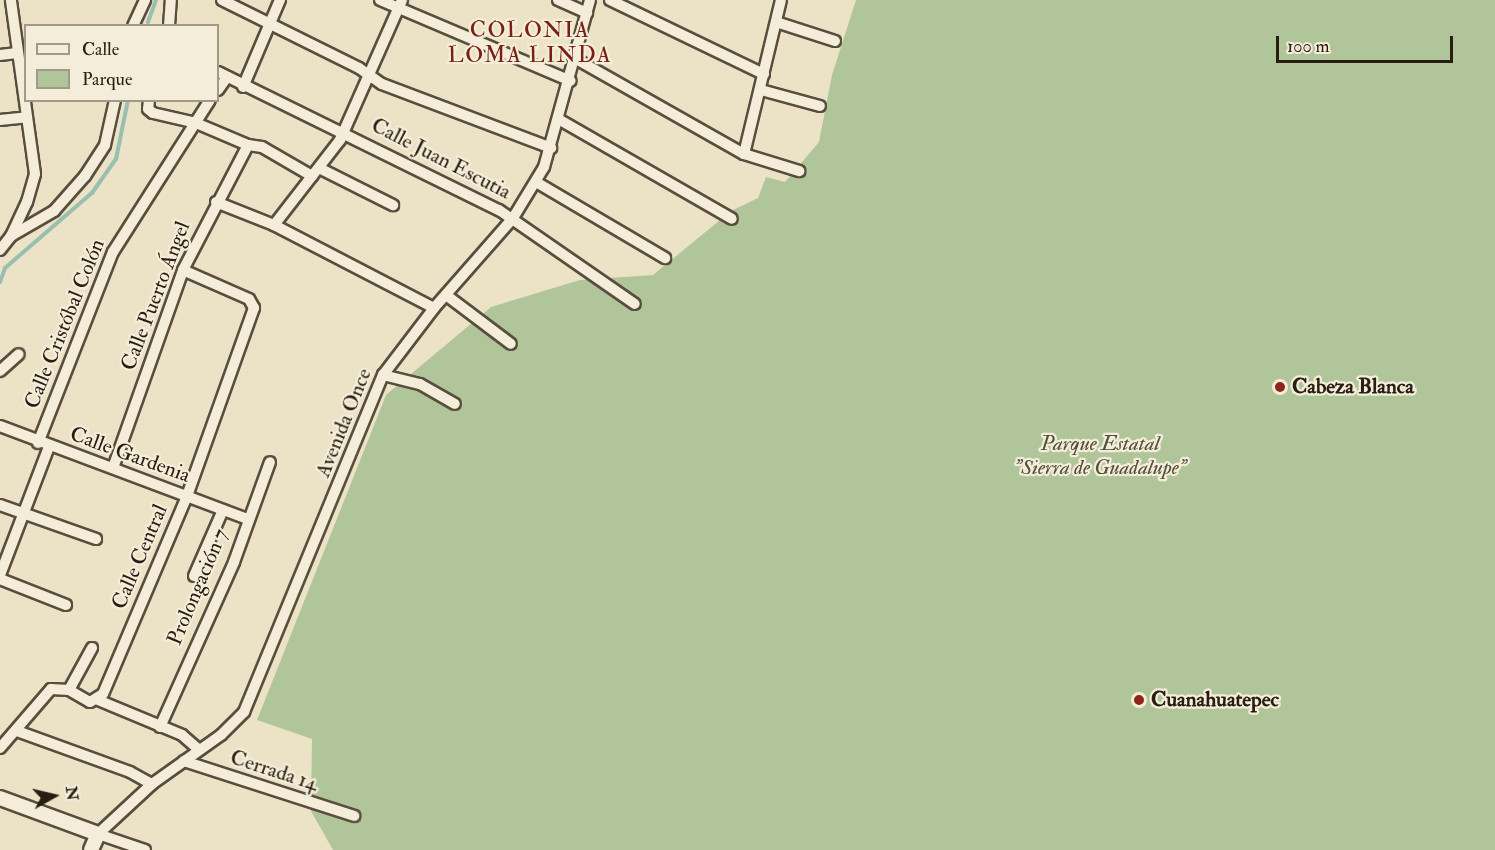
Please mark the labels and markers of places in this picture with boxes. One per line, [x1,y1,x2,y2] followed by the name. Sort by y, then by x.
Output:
[1292,374,1414,400] place label: Cabeza Blanca
[1273,380,1287,394] marker: Cabeza Blanca
[1151,687,1279,713] place label: Cuanahuatepec
[1132,693,1146,707] marker: Cuanahuatepec

